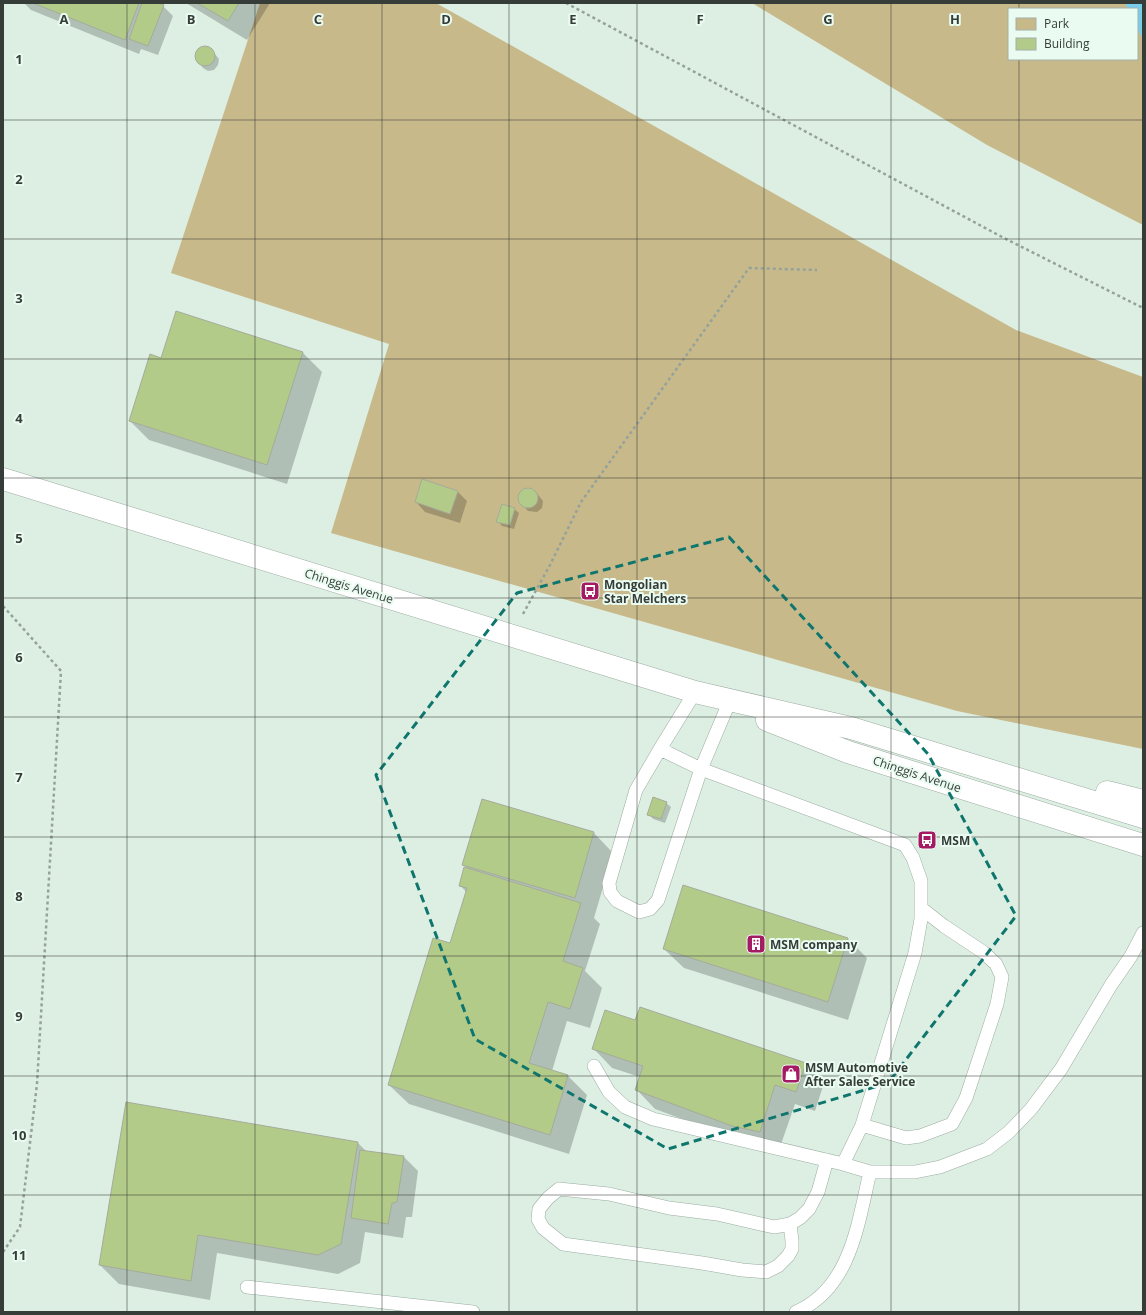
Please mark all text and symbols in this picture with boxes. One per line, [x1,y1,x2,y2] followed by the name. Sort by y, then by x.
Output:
[1008,8,1138,60] legend
[60,10,69,28] text: A
[187,10,196,28] text: B
[314,10,322,28] text: C
[441,10,451,28] text: D
[569,10,577,28] text: E
[696,10,704,28] text: F
[823,10,833,28] text: G
[950,10,960,28] text: H
[1044,15,1070,32] text: Park
[1044,35,1090,52] text: Building
[15,50,23,68] text: 1
[15,170,23,188] text: 2
[15,289,23,307] text: 3
[15,409,23,427] text: 4
[15,529,23,547] text: 5
[303,564,396,608] street label: Chinggis Avenue
[604,576,686,607] place label: Mongolian Star Melchers
[579,580,601,602] bus stop icon: Mongolian Star Melchers
[15,648,23,666] text: 6
[871,752,964,796] street label: Chinggis Avenue
[15,768,23,786] text: 7
[916,829,938,851] bus stop icon: MSM
[941,832,970,849] place label: MSM
[15,887,23,905] text: 8
[745,933,767,955] building icon: MSM company
[770,936,857,953] place label: MSM company
[15,1007,23,1025] text: 9
[805,1059,915,1090] place label: MSM Automotive After Sales Service
[780,1063,802,1085] shop icon: MSM Automotive After Sales Service
[12,1126,26,1144] text: 10
[12,1246,26,1264] text: 11

